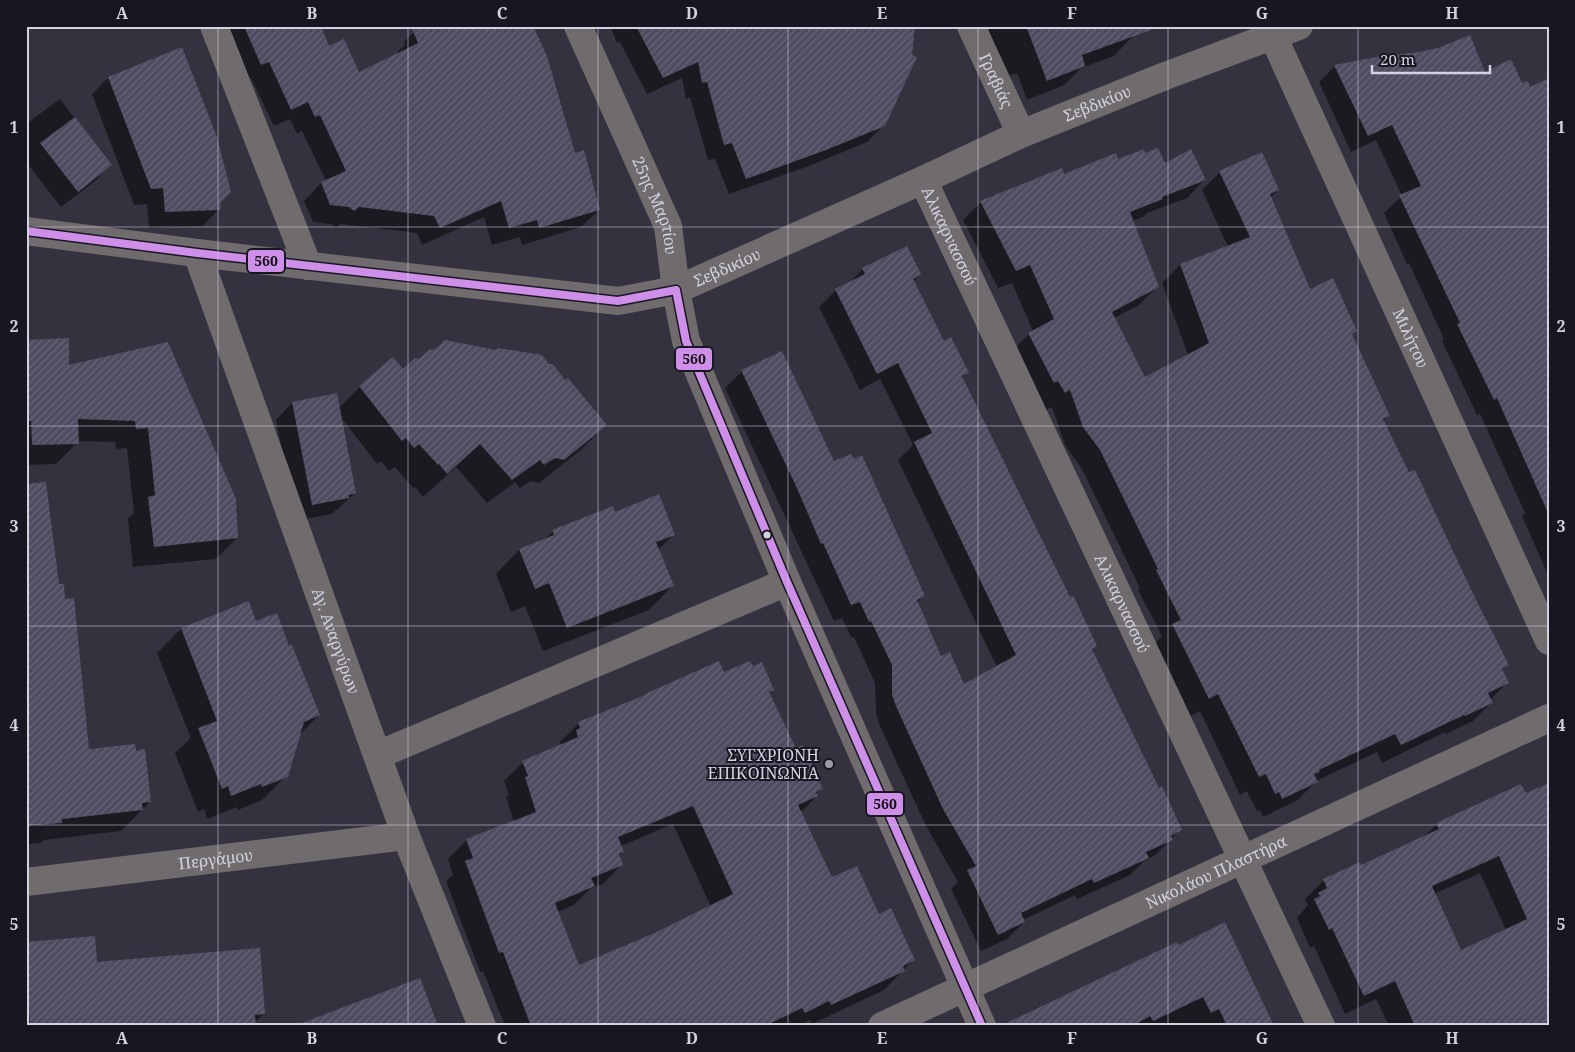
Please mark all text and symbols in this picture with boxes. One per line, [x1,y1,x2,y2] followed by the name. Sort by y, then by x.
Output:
[116,2,129,24] text: A
[307,2,318,24] text: B
[497,2,508,24] text: C
[686,2,698,24] text: D
[877,2,887,24] text: E
[1067,2,1077,24] text: F
[1256,2,1268,24] text: G
[1445,2,1459,24] text: H
[1372,42,1490,74] scale bar
[974,49,1019,112] street label: Γραβιάς
[1380,49,1415,69] text: 20 m
[1060,80,1134,127] street label: Σεβδικίου
[9,116,19,138] text: 1
[1556,116,1566,138] text: 1
[627,153,682,256] street label: 25ης Μαρτίου
[917,183,982,289] street label: Αλικαρνασσού
[690,243,764,292] street label: Σεβδικίου
[247,249,285,273] line badge: 560
[254,251,278,270] text: 560
[1388,305,1434,371] street label: Μιλήτου
[9,315,19,337] text: 2
[1556,315,1566,337] text: 2
[675,347,713,371] line badge: 560
[682,349,706,368] text: 560
[9,515,19,537] text: 3
[1556,515,1566,537] text: 3
[762,530,772,540] unlabelled marker
[1089,550,1155,657] street label: Αλικαρνασσού
[307,585,365,697] street label: Αγ. Αναργύρων
[9,714,19,736] text: 4
[1556,714,1566,736] text: 4
[708,744,820,784] place label: ΣΥΓΧΡΙΟΝΗ ΕΠΙΚΟΙΝΩΝΙΑ
[823,758,835,770] marker: ΣΥΓΧΡΙΟΝΗ ΕΠΙΚΟΙΝΩΝΙΑ
[866,792,904,816] line badge: 560
[873,794,897,813] text: 560
[1142,830,1290,914] street label: Νικολάου Πλαστήρα
[177,844,254,874] street label: Περγάμου
[9,913,19,935] text: 5
[1556,913,1566,935] text: 5
[116,1027,129,1049] text: A
[307,1027,318,1049] text: B
[497,1027,508,1049] text: C
[686,1027,698,1049] text: D
[877,1027,887,1049] text: E
[1067,1027,1077,1049] text: F
[1256,1027,1268,1049] text: G
[1445,1027,1459,1049] text: H

